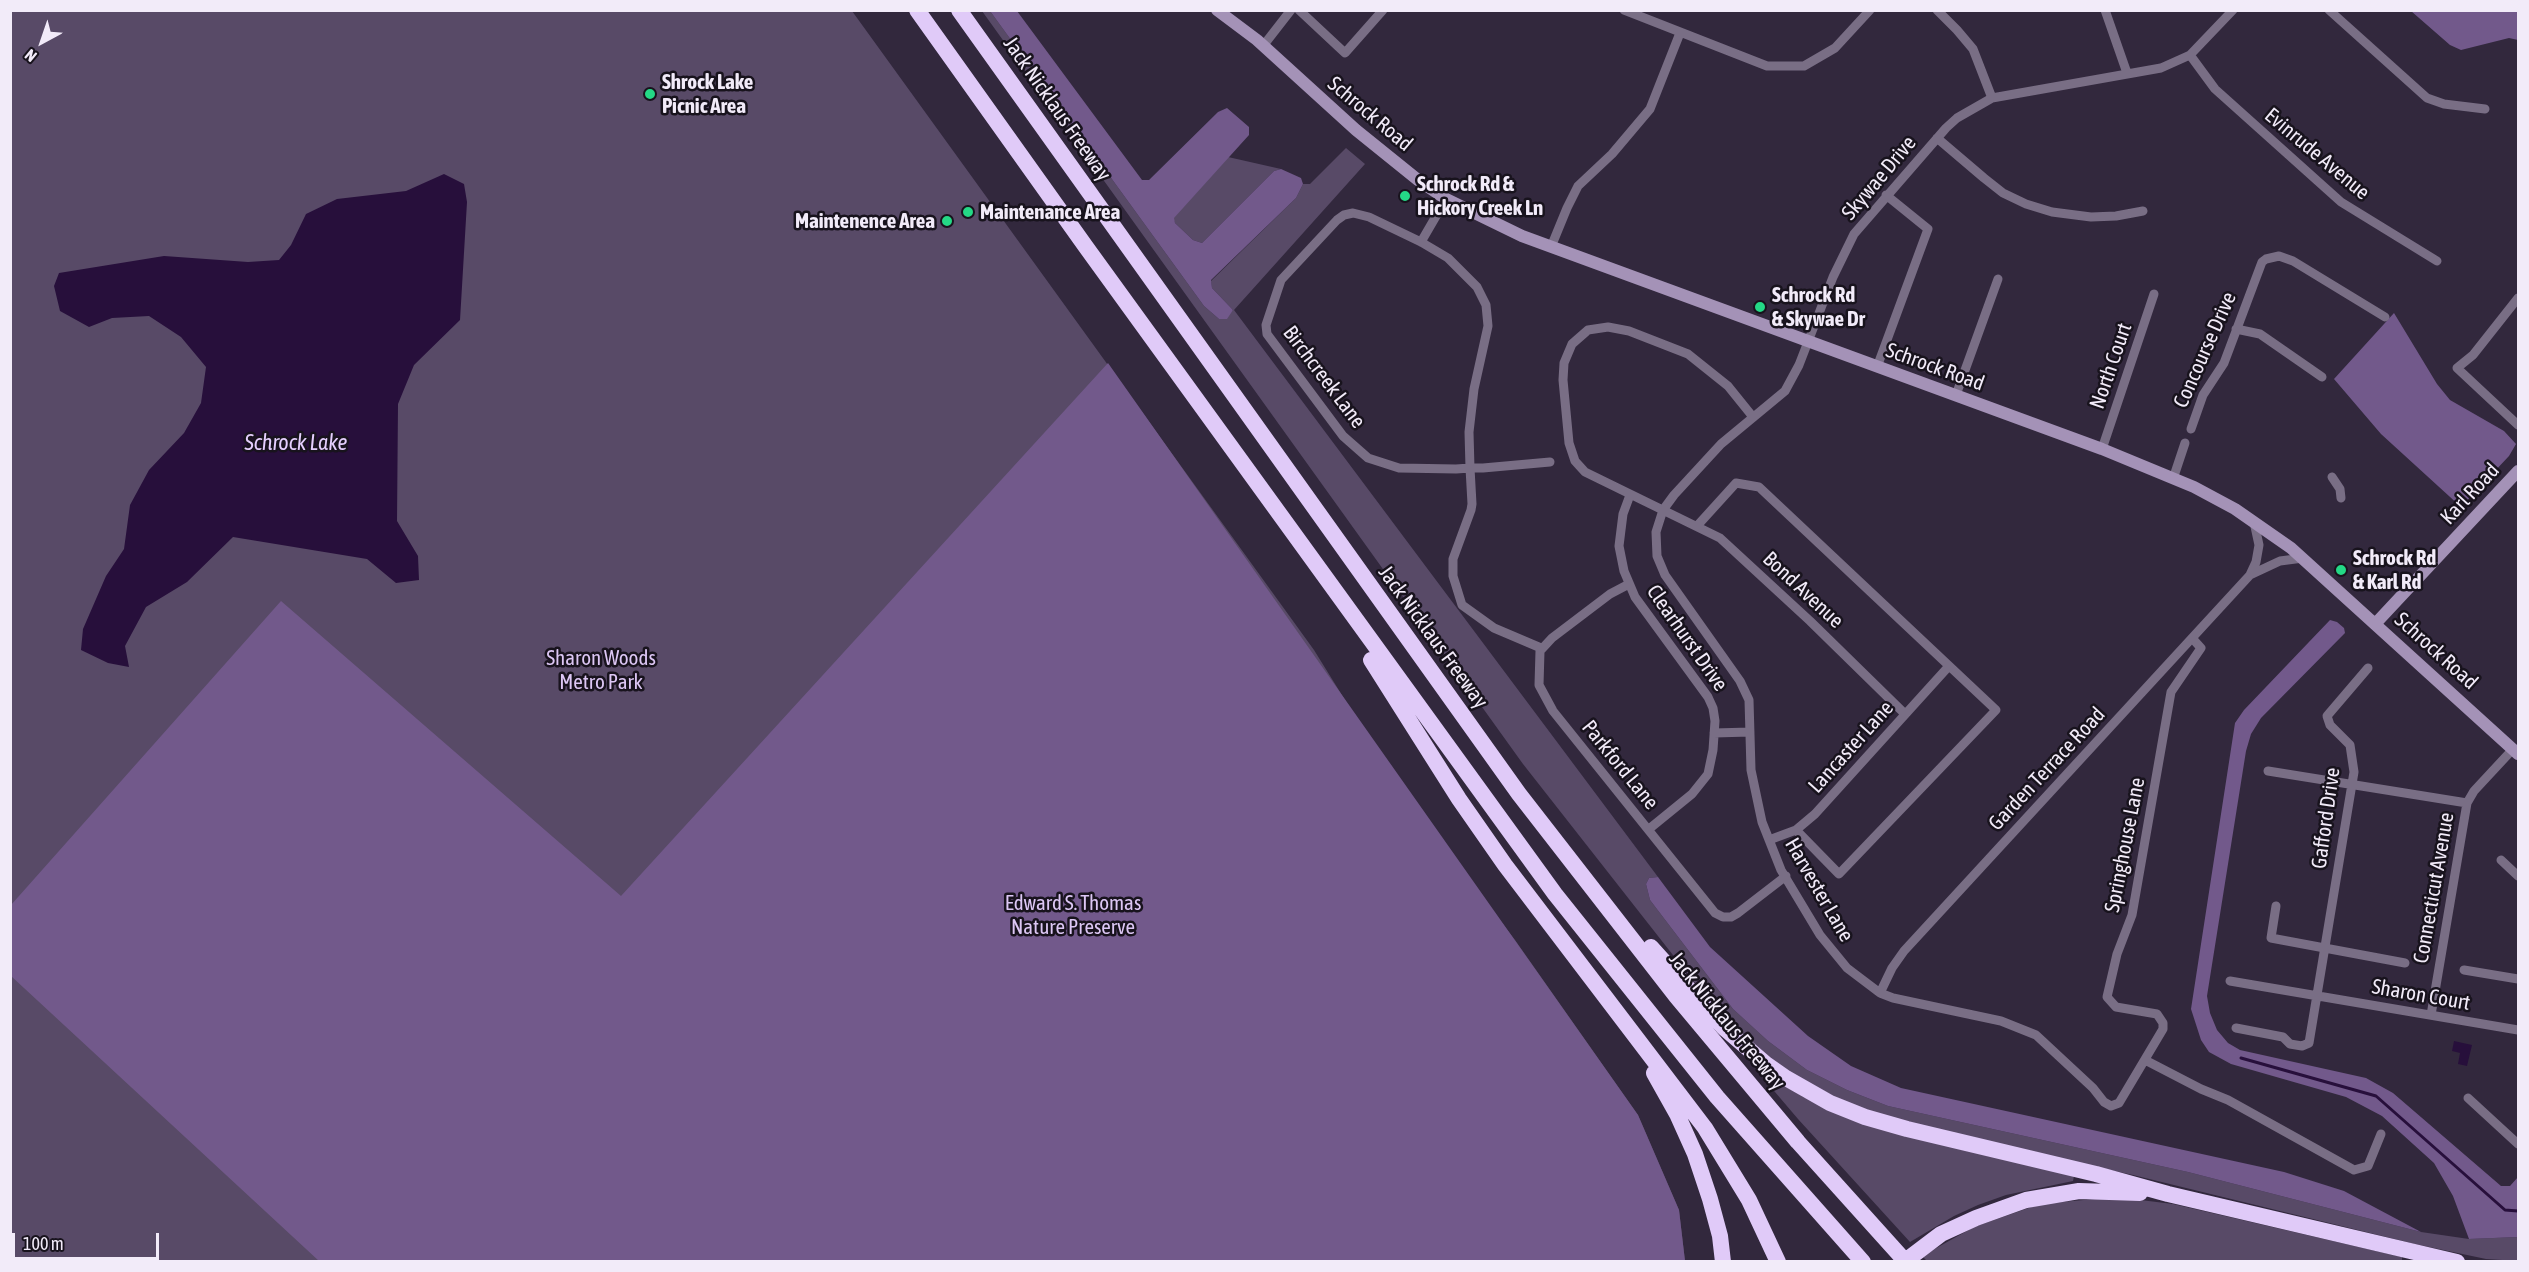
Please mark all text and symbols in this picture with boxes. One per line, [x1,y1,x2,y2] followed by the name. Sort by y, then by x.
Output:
[12,12,72,72] north arrow
[998,32,1116,186] street label: Jack Nicklaus Freeway
[21,46,40,66] text: N
[662,69,753,119] place label: Shrock Lake Picnic Area
[1323,71,1417,157] street label: Schrock Road
[643,87,657,101] marker: Shrock Lake Picnic Area
[2259,103,2375,205] street label: Evinrude Avenue
[1837,131,1921,225] street label: Skywae Drive
[1417,171,1543,221] place label: Schrock Rd & Hickory Creek Ln
[1398,189,1412,203] marker: Schrock Rd & Hickory Creek Ln
[980,199,1120,225] place label: Maintenance Area
[961,205,975,219] marker: Maintenance Area
[795,208,935,234] place label: Maintenence Area
[940,214,954,228] marker: Maintenence Area
[1772,282,1865,332] place label: Schrock Rd & Skywae Dr
[2168,288,2242,412] street label: Concourse Drive
[1753,300,1767,314] marker: Schrock Rd & Skywae Dr
[2085,320,2137,412] street label: North Court
[1277,321,1371,433] street label: Birchcreek Lane
[1882,338,1988,396] street label: Schrock Road
[244,430,348,456] water label: Schrock Lake
[2435,458,2505,530] street label: Karl Road
[2353,545,2436,595] place label: Schrock Rd & Karl Rd
[1757,546,1849,634] street label: Bond Avenue
[1373,561,1493,713] street label: Jack Nicklaus Freeway
[2334,563,2348,577] marker: Schrock Rd & Karl Rd
[1641,580,1733,696] street label: Clearhurst Drive
[2389,607,2483,695] street label: Schrock Road
[546,645,656,695] park label: Sharon Woods Metro Park
[1803,696,1899,798] street label: Lancaster Lane
[1984,702,2110,836] street label: Garden Terrace Road
[1576,715,1664,815] street label: Parkford Lane
[2306,766,2346,870] street label: Gafford Drive
[2100,776,2150,914] street label: Springhouse Lane
[2408,811,2460,965] street label: Connecticut Avenue
[1779,834,1859,946] street label: Harvester Lane
[1005,890,1141,940] park label: Edward S. Thomas Nature Preserve
[1664,947,1790,1095] street label: Jack Nicklaus Freeway
[2370,974,2472,1016] street label: Sharon Court
[15,1221,162,1259] scale bar
[23,1233,64,1254] text: 100 m

